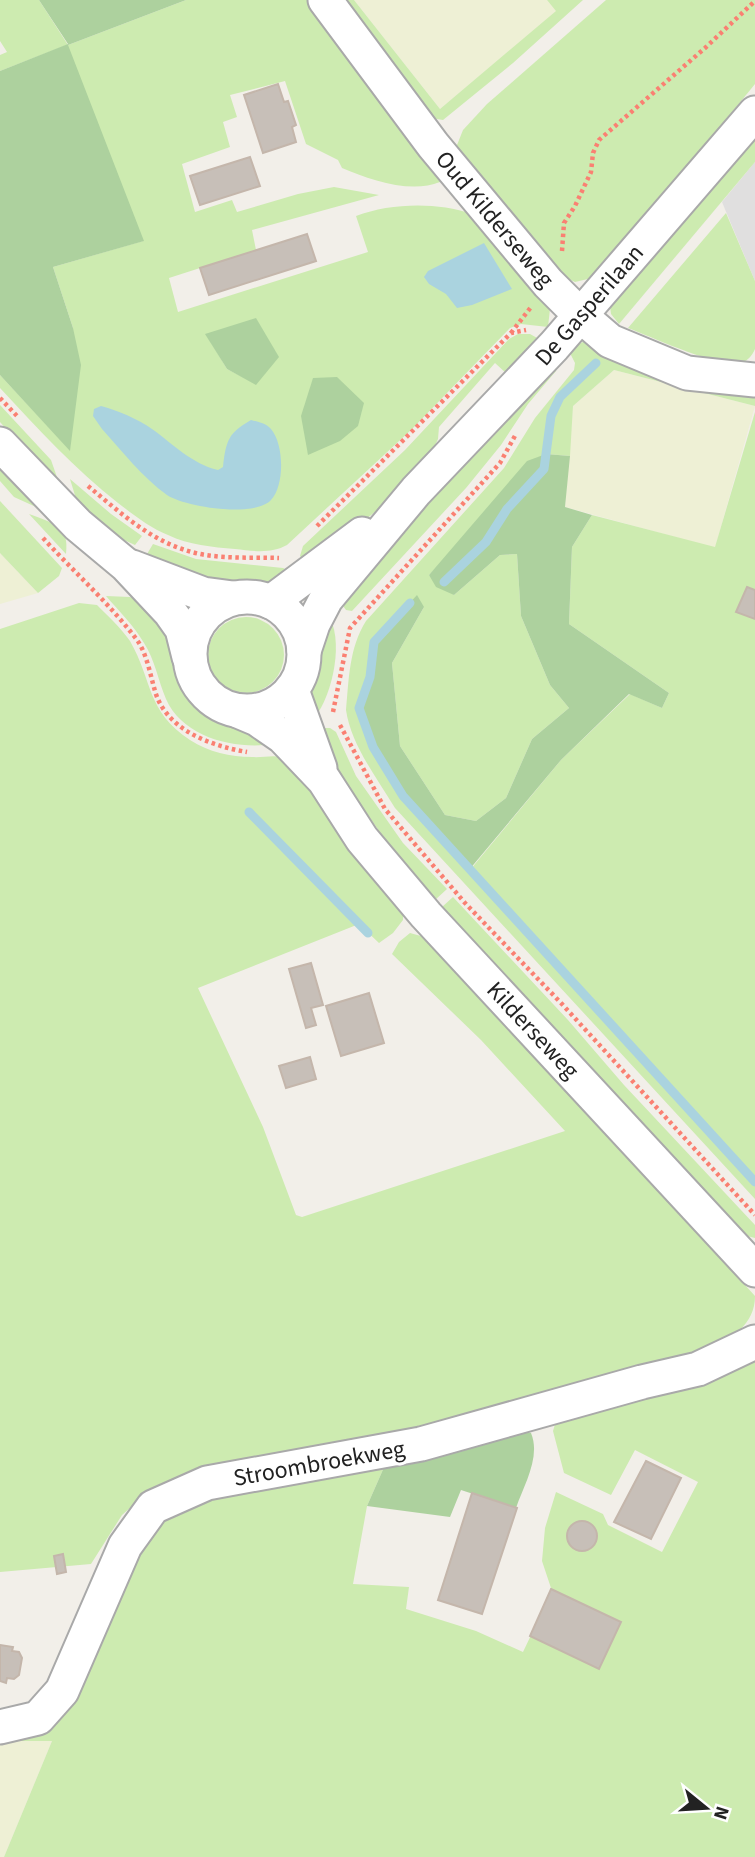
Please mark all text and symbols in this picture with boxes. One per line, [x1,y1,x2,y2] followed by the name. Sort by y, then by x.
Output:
[427,143,563,295] street label: Oud Kilderseweg
[527,237,652,374] street label: De Gasperilaan
[478,974,587,1087] street label: Kilderseweg
[231,1431,408,1496] street label: Stroombroekweg
[671,1773,741,1843] north arrow
[706,1803,736,1823] text: N

